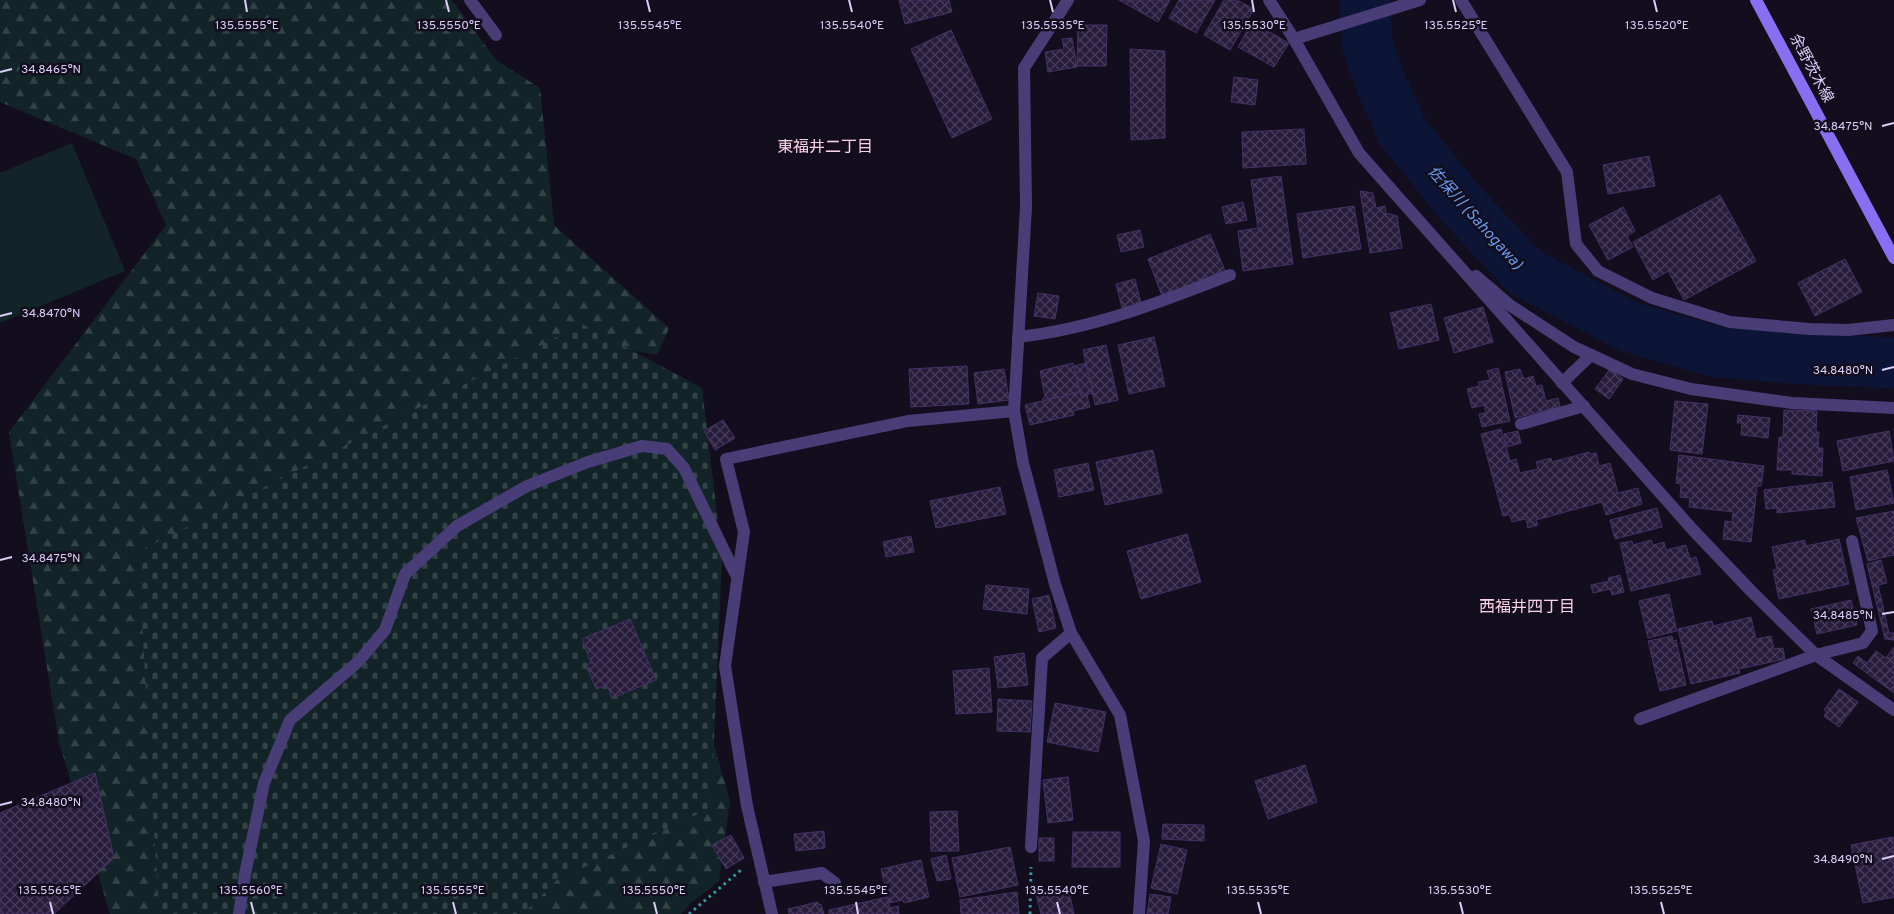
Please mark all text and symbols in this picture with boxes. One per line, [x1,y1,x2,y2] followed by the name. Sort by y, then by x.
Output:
[215,18,279,34] text: 135.5555°E
[417,18,481,34] text: 135.5550°E
[618,18,682,34] text: 135.5545°E
[820,18,884,34] text: 135.5540°E
[1021,18,1085,34] text: 135.5535°E
[1222,18,1286,34] text: 135.5530°E
[1424,18,1488,34] text: 135.5525°E
[1625,18,1689,34] text: 135.5520°E
[1785,31,1837,106] street label: 余野茨木線
[21,62,81,78] text: 34.8465°N
[1813,119,1873,135] text: 34.8475°N
[777,138,873,158] district label: 東福井二丁目
[1423,162,1527,275] water label: 佐保川 (Sahogawa)
[21,306,81,322] text: 34.8470°N
[1813,363,1873,379] text: 34.8480°N
[21,551,81,567] text: 34.8475°N
[1479,598,1575,618] district label: 西福井四丁目
[1813,608,1873,624] text: 34.8485°N
[21,795,81,811] text: 34.8480°N
[1813,852,1873,868] text: 34.8490°N
[18,883,82,899] text: 135.5565°E
[219,883,283,899] text: 135.5560°E
[421,883,485,899] text: 135.5555°E
[622,883,686,899] text: 135.5550°E
[824,883,888,899] text: 135.5545°E
[1025,883,1089,899] text: 135.5540°E
[1226,883,1290,899] text: 135.5535°E
[1428,883,1492,899] text: 135.5530°E
[1629,883,1693,899] text: 135.5525°E

